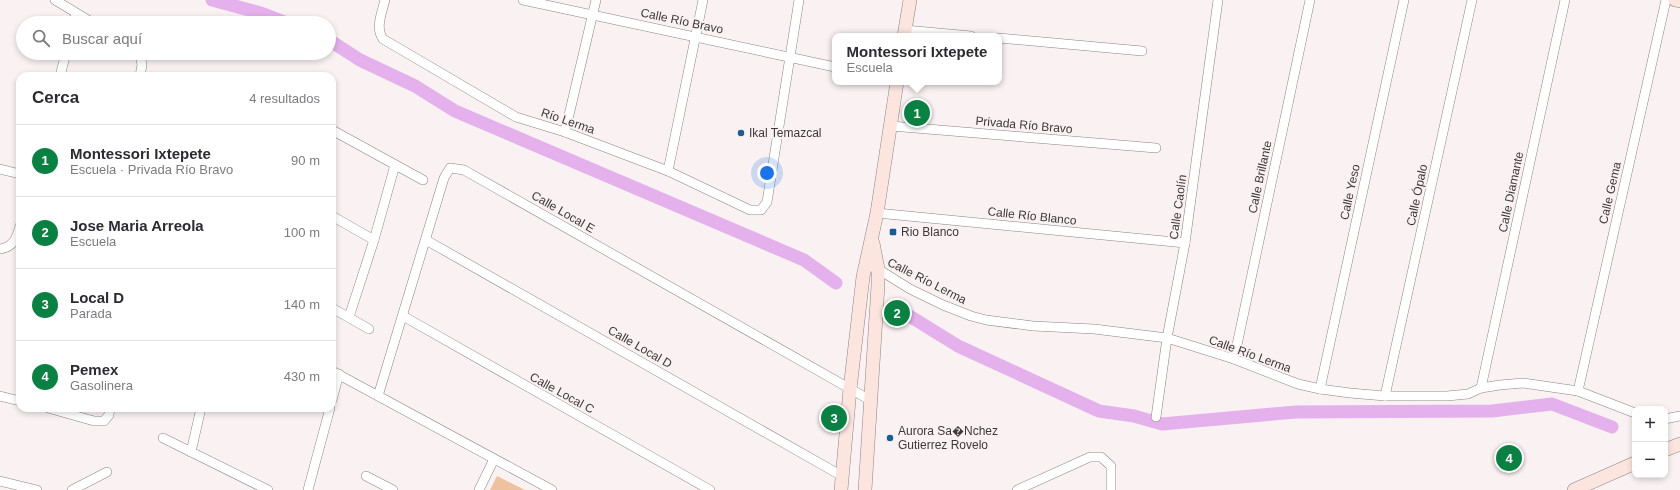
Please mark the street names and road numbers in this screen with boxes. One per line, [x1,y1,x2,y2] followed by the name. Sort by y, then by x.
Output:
[639,5,725,37] street label: Calle Río Bravo
[539,105,597,137] street label: Río Lerma
[975,114,1073,136] street label: Privada Río Bravo
[1245,139,1275,215] street label: Calle Brillante
[1496,150,1526,234] street label: Calle Diamante
[1596,160,1624,225] street label: Calle Gema
[1337,162,1363,221] street label: Calle Yeso
[1403,162,1430,227] street label: Calle Ópalo
[1167,174,1189,240] street label: Calle Caolín
[529,188,597,236] street label: Calle Local E
[987,204,1077,228] street label: Calle Río Blanco
[885,255,969,307] street label: Calle Río Lerma
[606,323,675,371] street label: Calle Local D
[1207,333,1293,376] street label: Calle Río Lerma
[527,370,597,417] street label: Calle Local C

